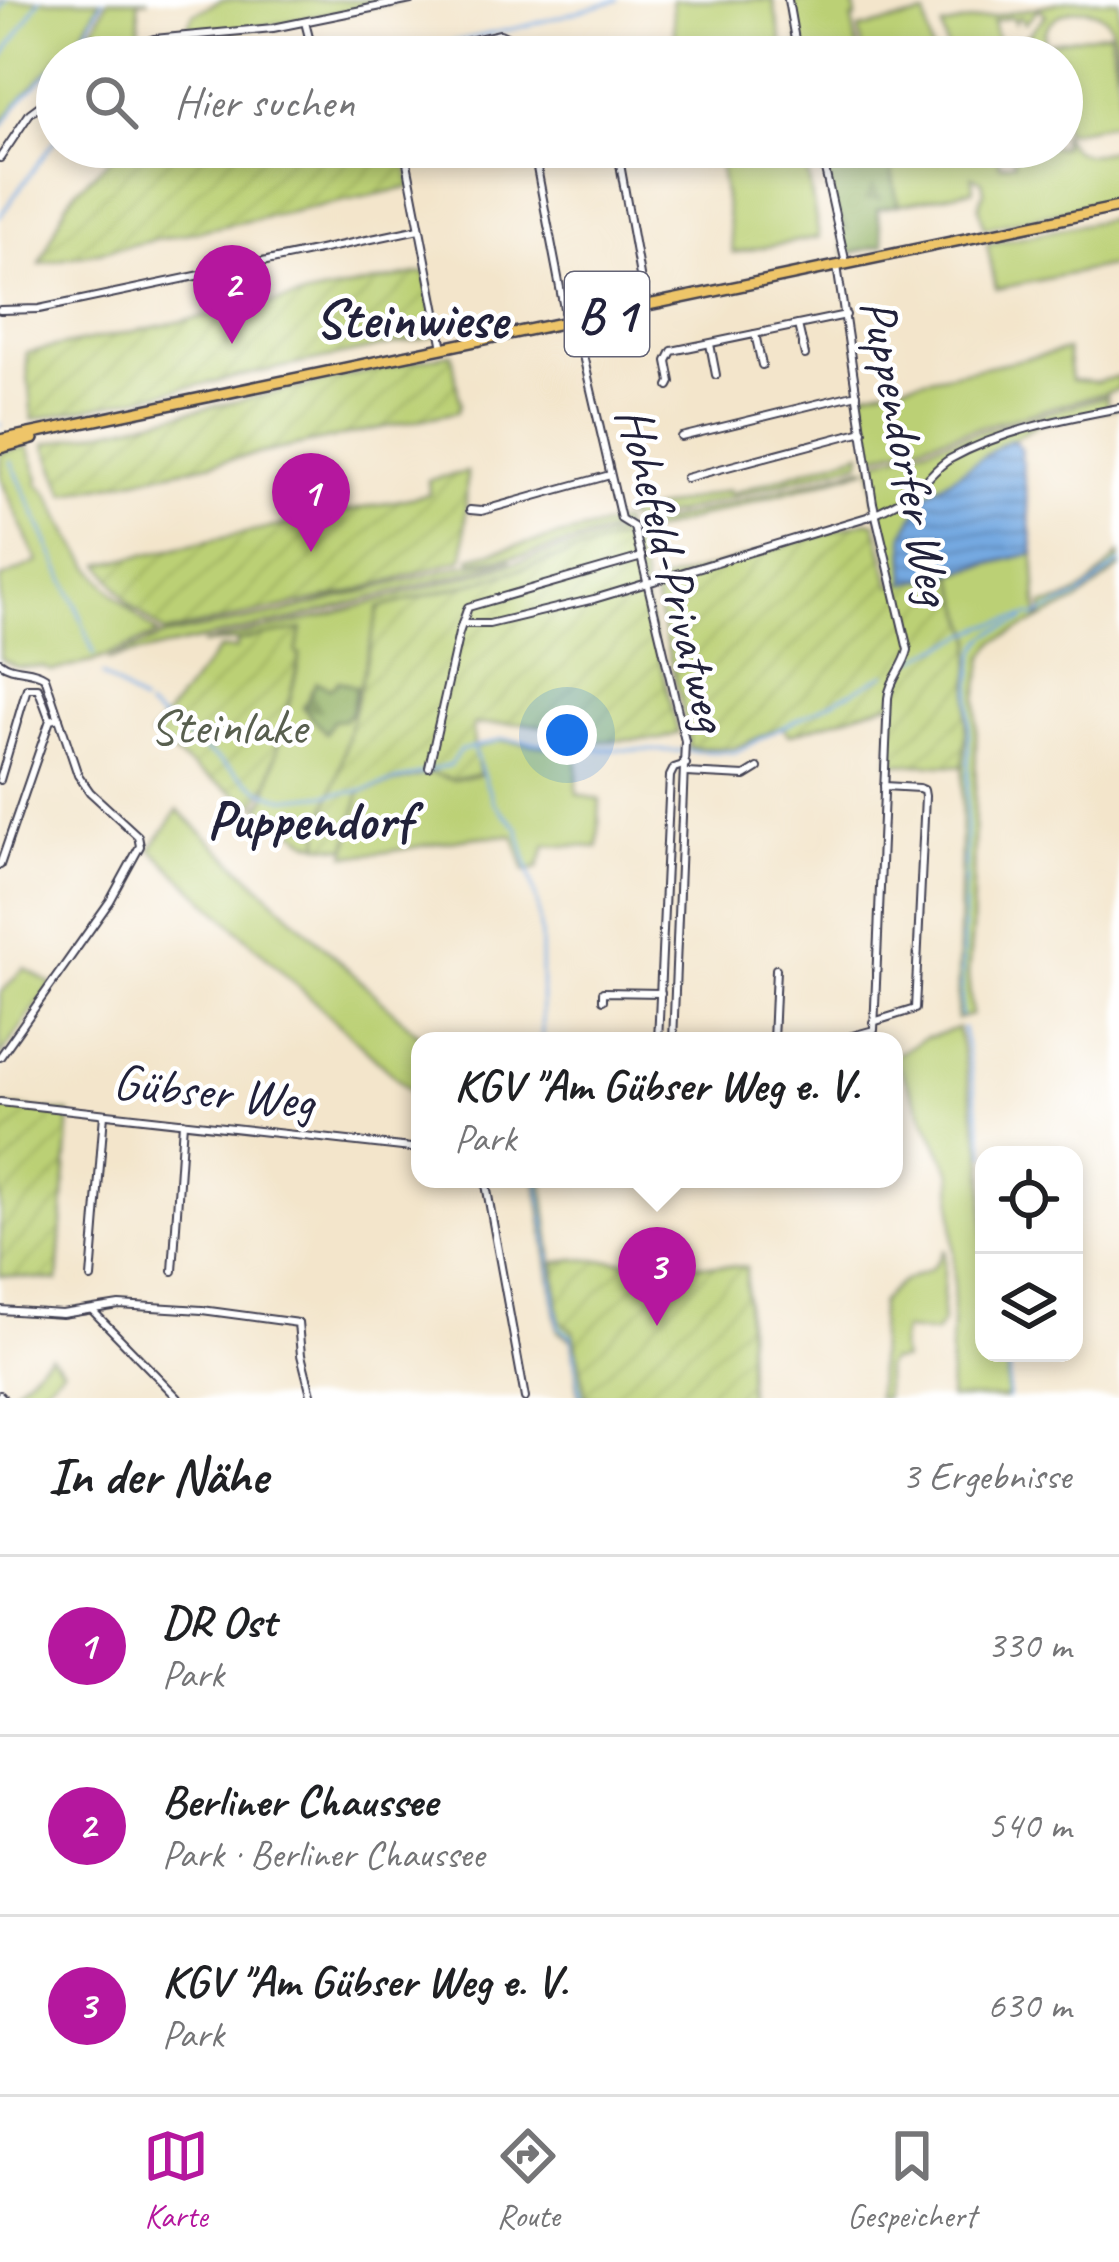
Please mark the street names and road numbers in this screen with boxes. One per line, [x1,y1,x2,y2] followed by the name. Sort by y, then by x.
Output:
[565,272,649,356] road number: B 1
[846,293,969,613] street label: Puppendorfer Weg
[602,400,745,740] street label: Hohefeld-Privatweg
[110,1049,321,1134] street label: Gübser Weg

